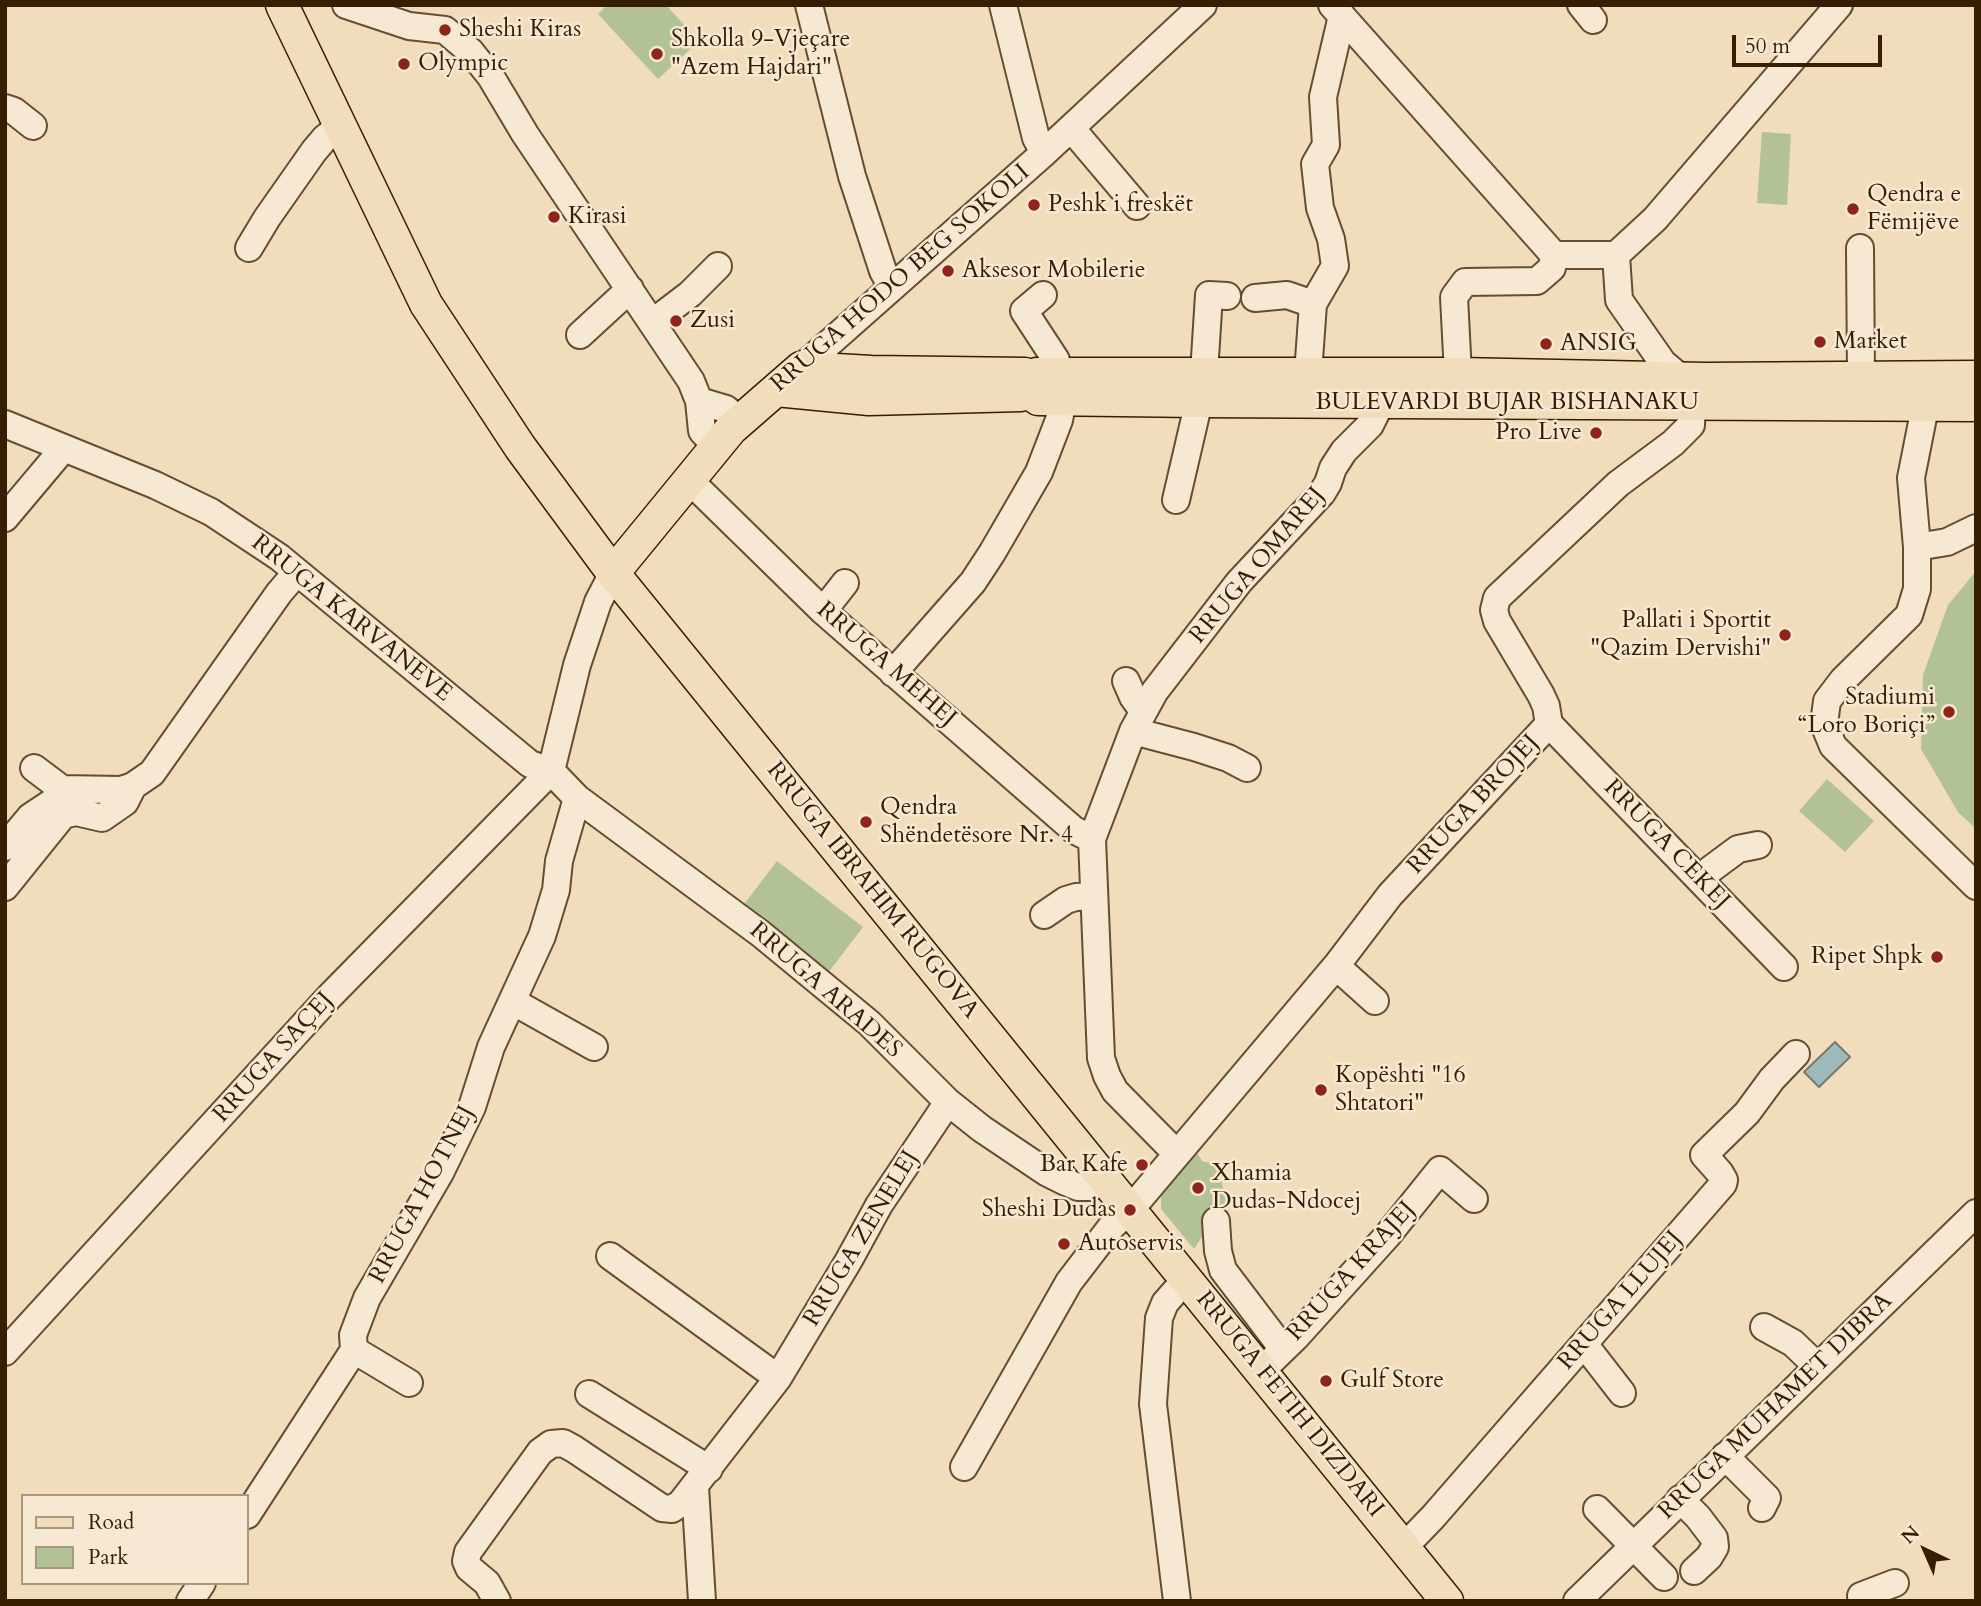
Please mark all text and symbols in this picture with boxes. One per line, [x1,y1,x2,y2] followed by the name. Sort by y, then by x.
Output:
[459,16,581,44] place label: Sheshi Kiras
[1736,21,1886,65] scale bar
[437,22,453,38] marker: Sheshi Kiras
[671,26,850,82] place label: Shkolla 9-Vjeçare "Azem Hajdari"
[1745,32,1790,61] text: 50 m
[649,46,665,62] marker: Shkolla 9-Vjeçare "Azem Hajdari"
[418,50,508,78] place label: Olympic
[396,56,412,72] marker: Olympic
[766,159,1036,399] street label: RRUGA HODO BEG SOKOLI
[1867,181,1961,237] place label: Qendra e Fëmijëve
[1048,191,1193,219] place label: Peshk i freskët
[1026,197,1042,213] marker: Peshk i freskët
[1845,201,1861,217] marker: Qendra e Fëmijëve
[568,203,627,231] place label: Kirasi
[546,209,562,225] marker: Kirasi
[962,257,1146,285] place label: Aksesor Mobilerie
[940,263,956,279] marker: Aksesor Mobilerie
[690,307,735,335] place label: Zusi
[668,313,684,329] marker: Zusi
[1834,328,1907,356] place label: Market
[1560,330,1637,358] place label: ANSIG
[1812,334,1828,350] marker: Market
[1538,336,1554,352] marker: ANSIG
[1315,389,1699,417] street label: BULEVARDI BUJAR BISHANAKU
[1495,419,1582,447] place label: Pro Live
[1588,425,1604,441] marker: Pro Live
[1184,482,1332,650] street label: RRUGA OMAREJ
[245,529,457,709] street label: RRUGA KARVANEVE
[810,596,962,734] street label: RRUGA MEHEJ
[1590,607,1771,663] place label: Pallati i Sportit "Qazim Dervishi"
[1777,627,1793,643] marker: Pallati i Sportit "Qazim Dervishi"
[1798,684,1935,740] place label: Stadiumi “Loro Boriçi”
[1941,704,1957,720] marker: Stadiumi “Loro Boriçi”
[1402,729,1546,881] street label: RRUGA BROJEJ
[760,757,984,1025] street label: RRUGA IBRAHIM RUGOVA
[1597,774,1735,916] street label: RRUGA CEKEJ
[880,794,1073,850] place label: Qendra Shëndetësore Nr. 4
[858,814,874,830] marker: Qendra Shëndetësore Nr. 4
[743,917,907,1065] street label: RRUGA ARADES
[1811,943,1923,971] place label: Ripet Shpk
[1929,949,1945,965] marker: Ripet Shpk
[208,987,340,1129] street label: RRUGA SAÇEJ
[1335,1062,1466,1118] place label: Kopështi "16 Shtatori"
[1313,1082,1329,1098] marker: Kopështi "16 Shtatori"
[364,1101,482,1289] street label: RRUGA HOTNEJ
[798,1146,926,1332] street label: RRUGA ZENELEJ
[1040,1151,1128,1179] place label: Bar Kafe
[1134,1157,1150,1173] marker: Bar Kafe
[1212,1160,1361,1216] place label: Xhamia Dudas-Ndocej
[1190,1180,1206,1196] marker: Xhamia Dudas-Ndocej
[982,1196,1116,1224] place label: Sheshi Dudas
[1282,1196,1422,1348] street label: RRUGA KRAJEJ
[1122,1202,1138,1218] marker: Sheshi Dudas
[1553,1225,1689,1377] street label: RRUGA LLUJEJ
[1078,1230,1183,1258] place label: Autoservis
[1056,1236,1072,1252] marker: Autoservis
[1189,1286,1389,1524] street label: RRUGA FETIH DIZDARI
[1653,1288,1899,1526] street label: RRUGA MUHAMET DIBRA
[1340,1367,1444,1395] place label: Gulf Store
[1318,1373,1334,1389] marker: Gulf Store
[21,1494,248,1585] legend
[88,1508,134,1537] text: Road
[1890,1515,1960,1585] north arrow
[1895,1520,1925,1550] text: N
[88,1543,128,1572] text: Park

